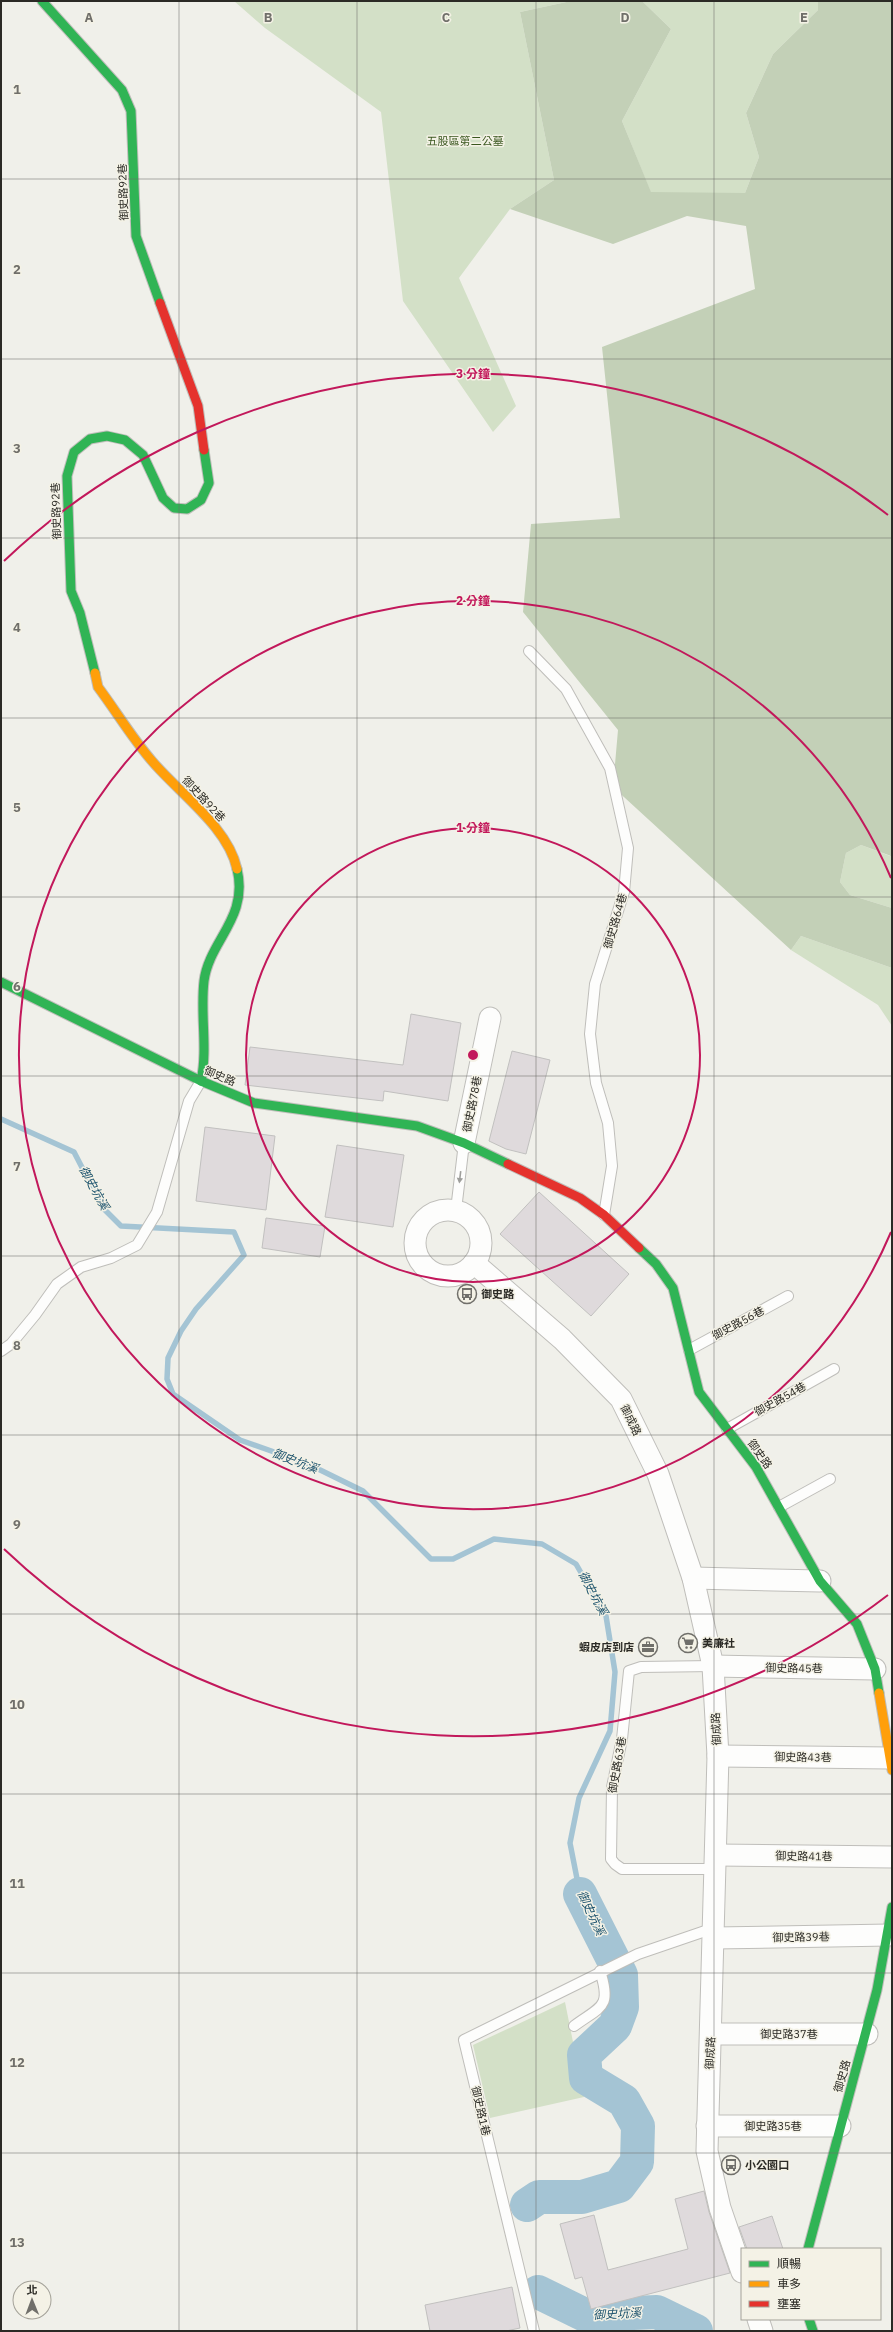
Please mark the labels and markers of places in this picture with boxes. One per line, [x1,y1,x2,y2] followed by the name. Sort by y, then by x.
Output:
[466,1048,480,1062] centre of rings
[456,1283,478,1305] bus stop icon: 御史路
[481,1287,515,1301] place label: 御史路
[677,1632,699,1654] supermarket icon: 美廉社
[637,1636,659,1658] office icon: 蝦皮店到店
[702,1636,735,1650] place label: 美廉社
[579,1640,634,1654] place label: 蝦皮店到店
[720,2154,742,2176] bus stop icon: 小公園口
[745,2158,789,2172] place label: 小公園口

